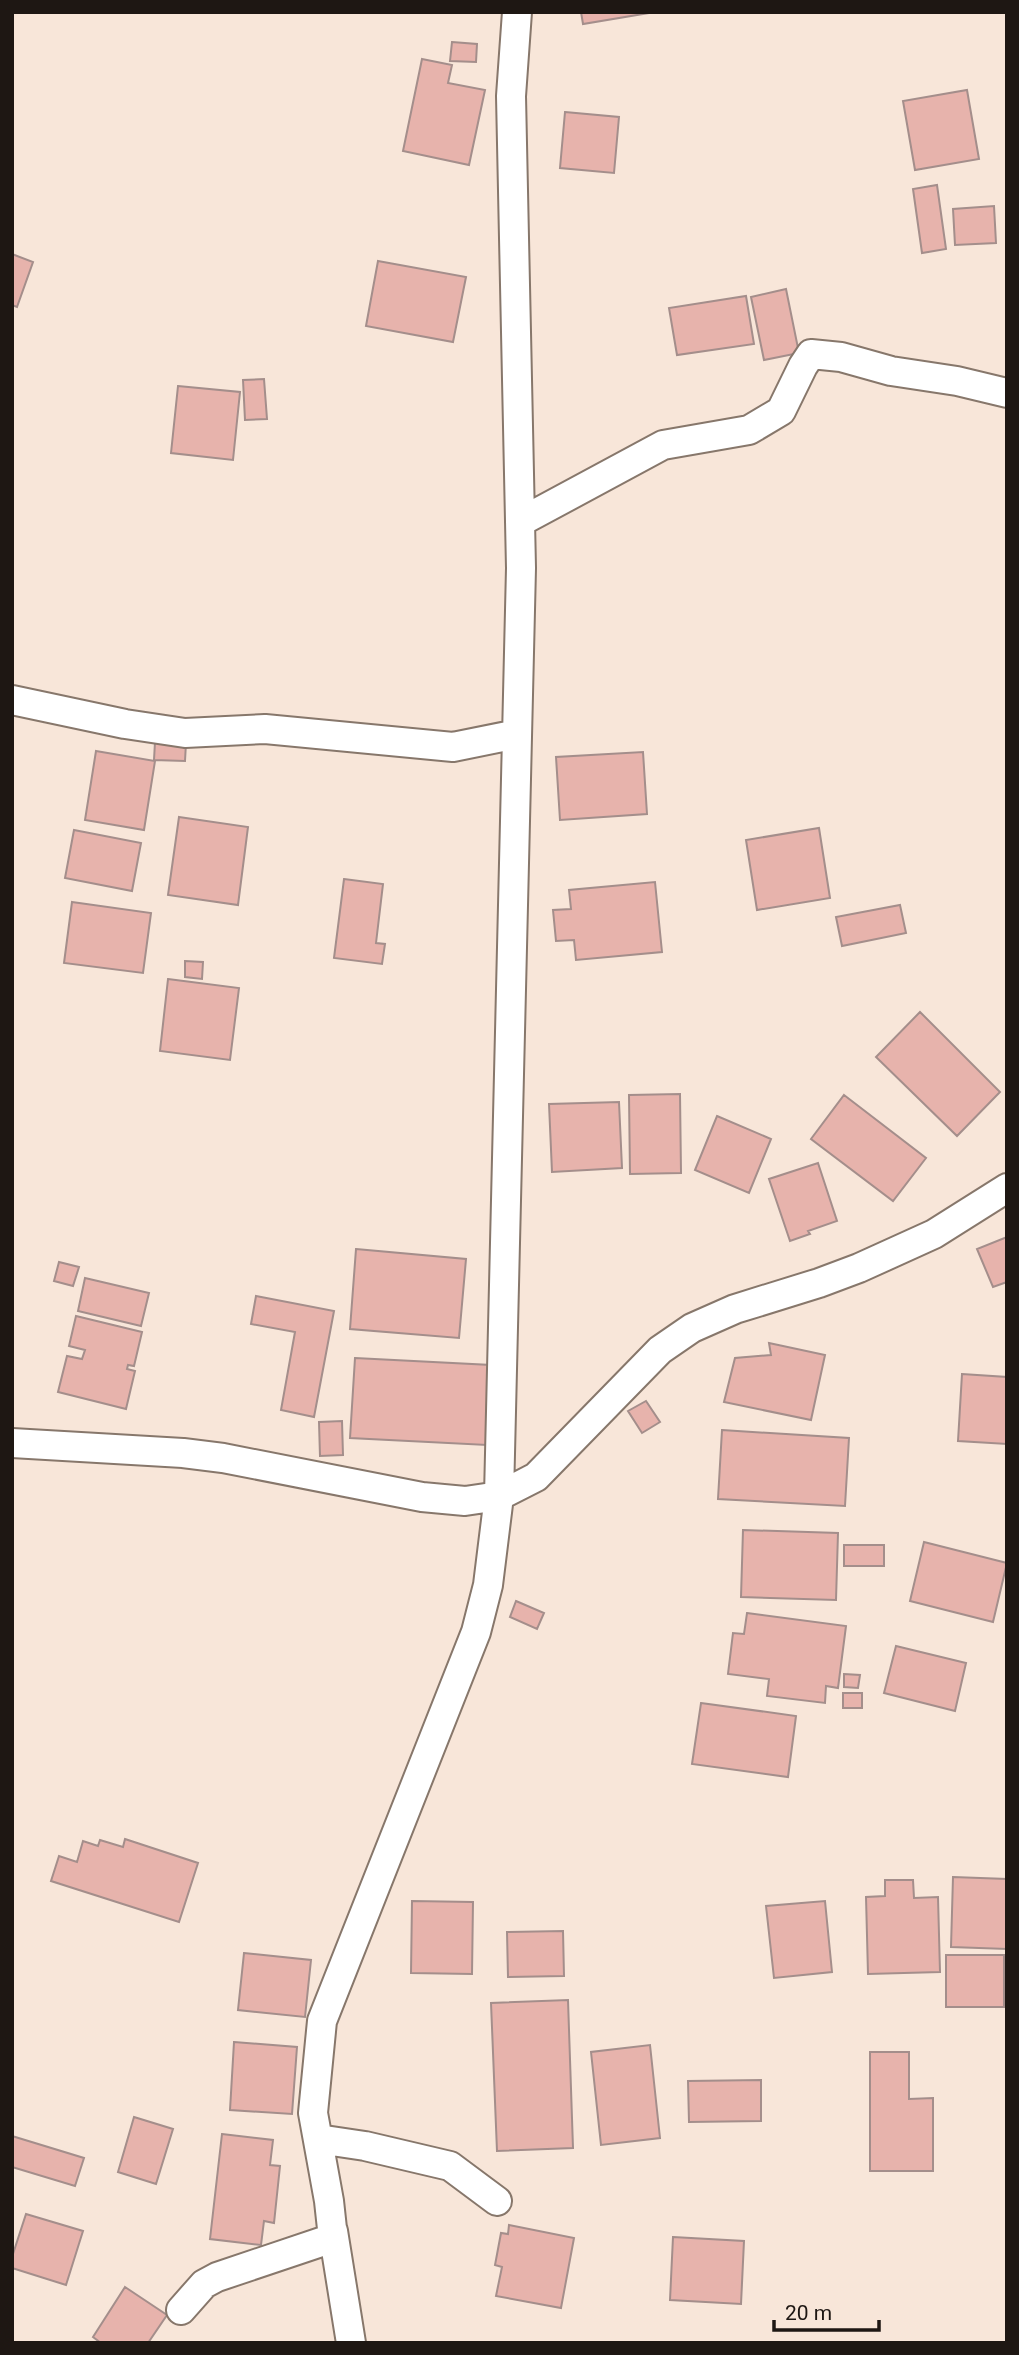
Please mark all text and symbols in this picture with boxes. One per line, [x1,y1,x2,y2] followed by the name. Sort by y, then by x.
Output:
[774,2288,879,2332] scale bar
[785,2301,832,2325] text: 20 m

